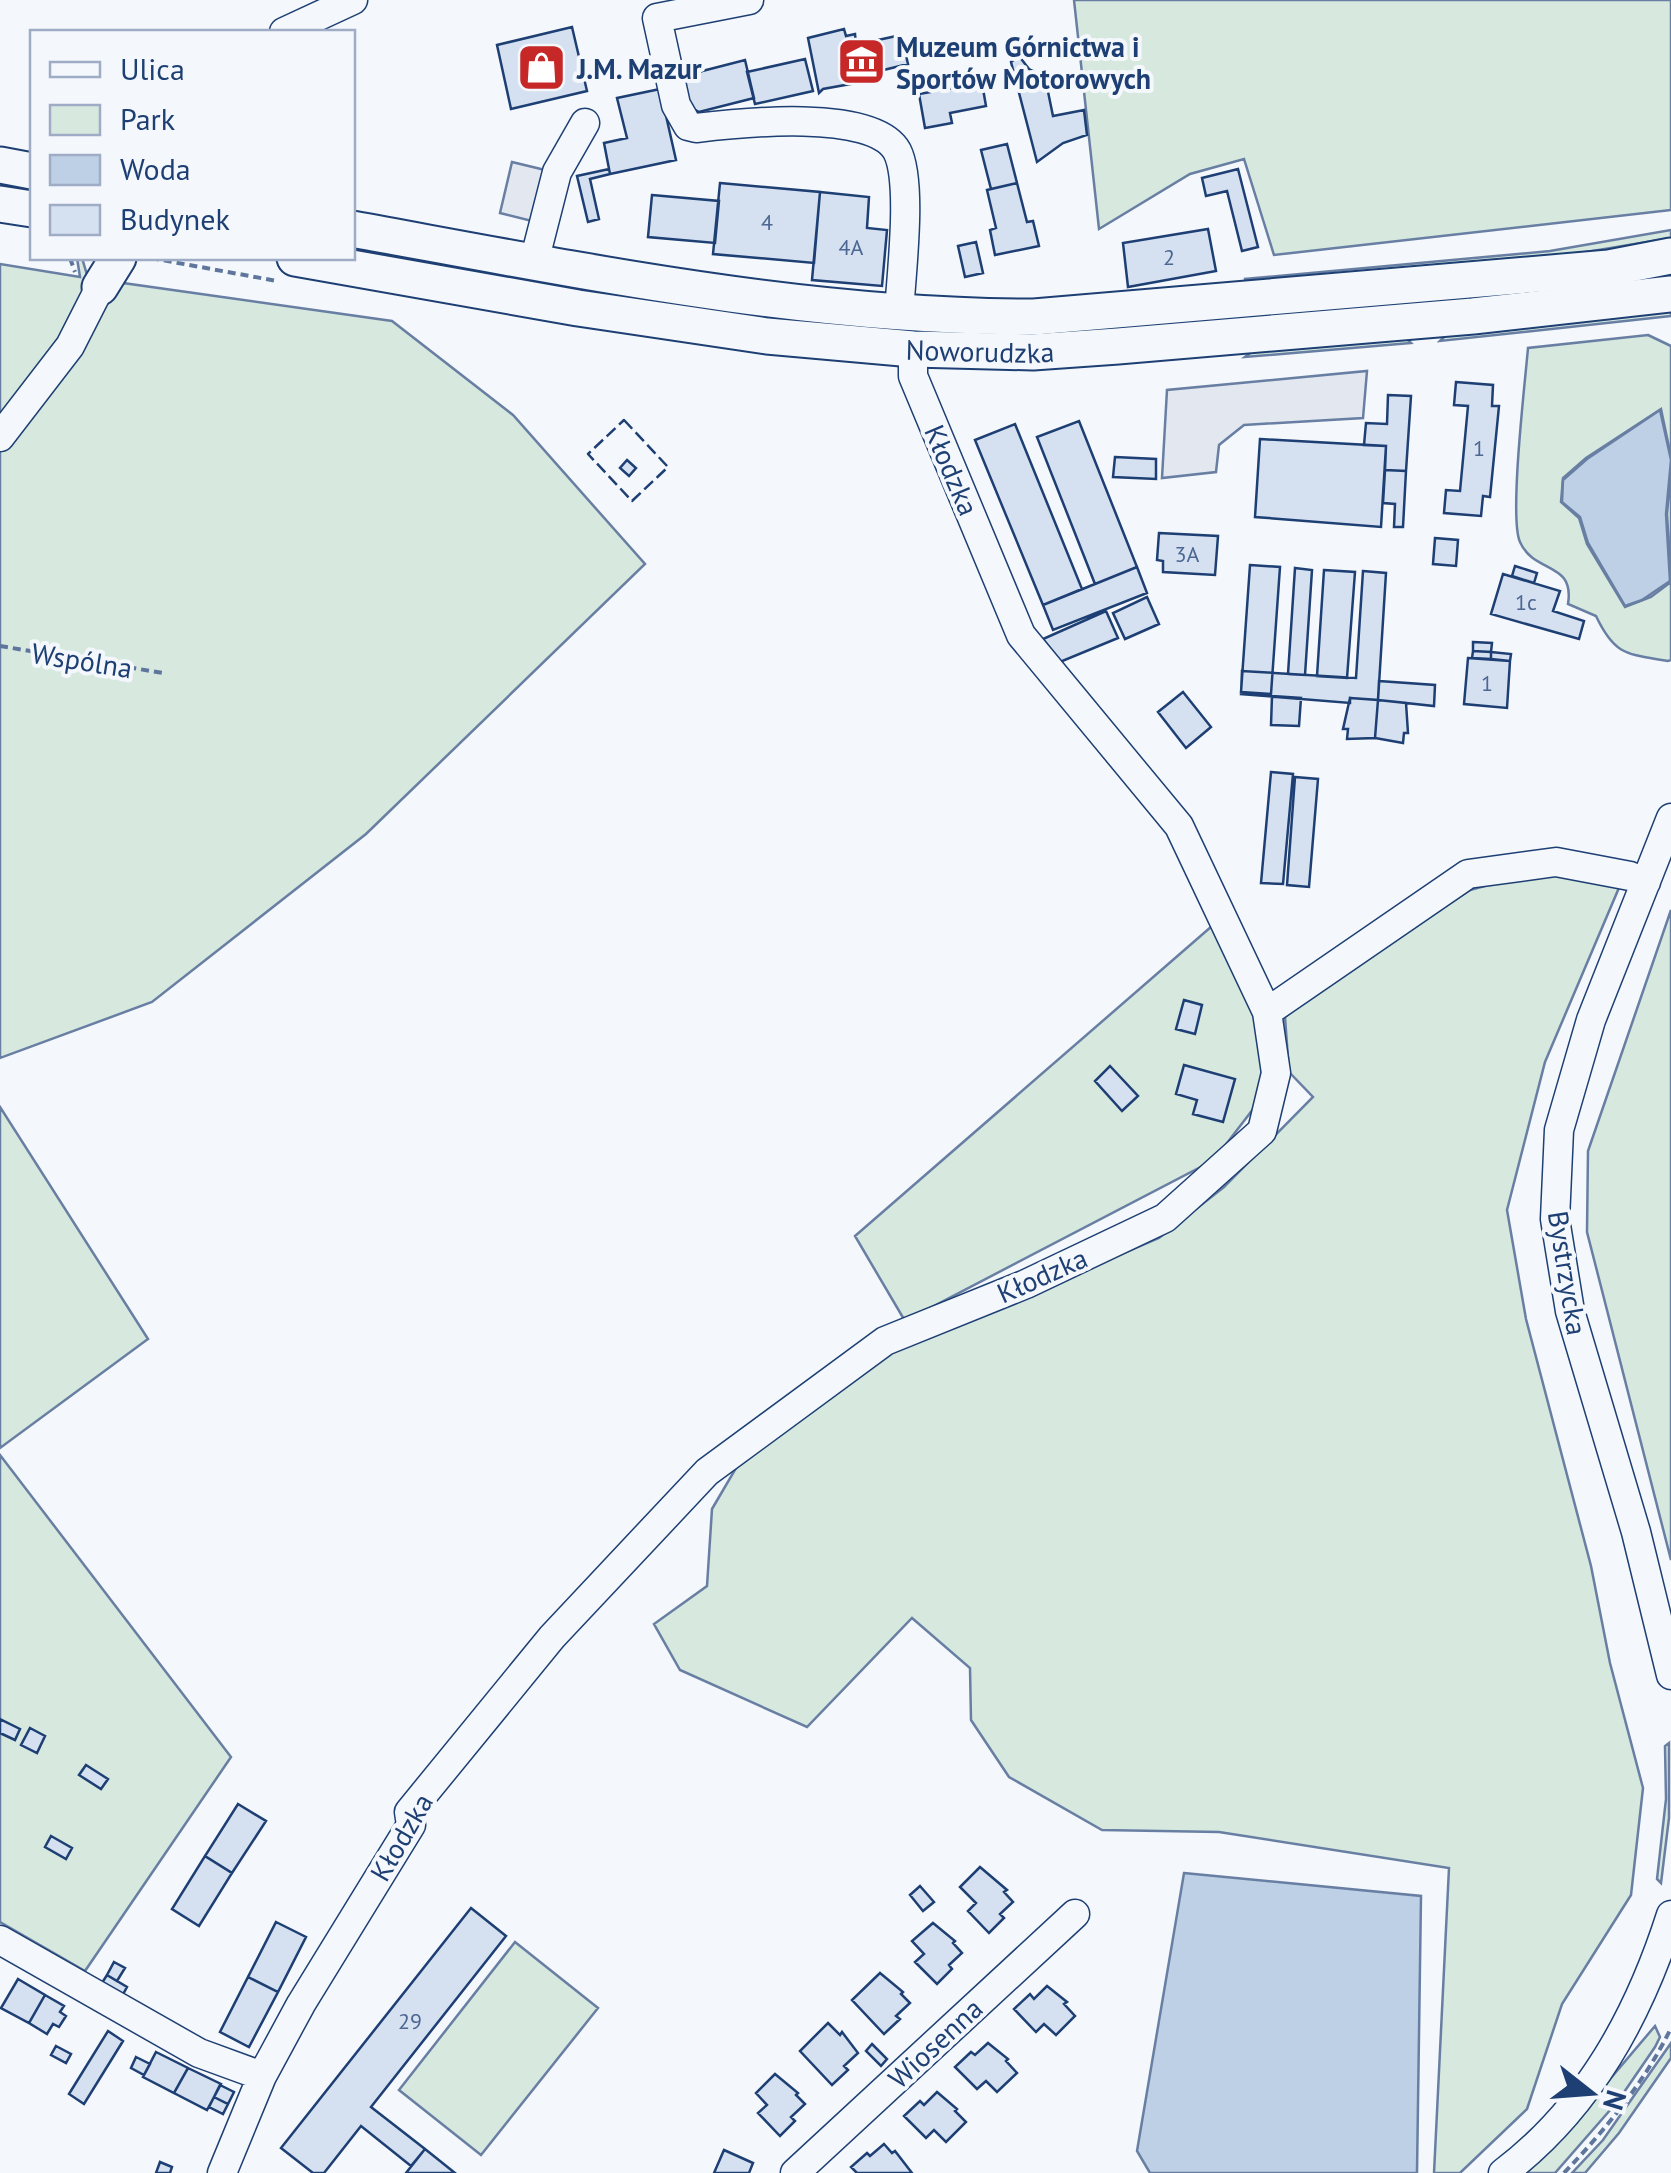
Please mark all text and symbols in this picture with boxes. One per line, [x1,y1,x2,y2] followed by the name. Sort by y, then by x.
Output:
[896,28,1151,97] place label: Muzeum Górnictwa i Sportów Motorowych
[30,30,355,260] legend
[835,36,887,88] museum icon: Muzeum Górnictwa i Sportów Motorowych
[516,42,568,94] shop icon: J.M. Mazur
[120,49,185,88] text: Ulica
[576,50,702,87] place label: J.M. Mazur
[120,99,176,138] text: Park
[120,149,191,188] text: Woda
[120,199,230,238] text: Budynek
[761,208,773,236] house number: 4
[839,233,864,261] house number: 4A
[1163,243,1175,271] house number: 2
[905,330,1055,371] street label: Noworudzka
[916,419,988,521] street label: Kłodzka
[1473,434,1485,462] house number: 1
[1175,540,1200,568] house number: 3A
[1515,588,1537,616] house number: 1c
[29,634,135,686] street label: Wspólna
[1481,669,1493,697] house number: 1
[1540,1208,1596,1338] street label: Bystrzycka
[991,1239,1093,1311] street label: Kłodzka
[361,1787,441,1887] street label: Kłodzka
[880,1990,990,2096] street label: Wiosenna
[398,2007,422,2035] house number: 29
[1541,2043,1641,2143] north arrow
[1595,2086,1636,2115] text: N

